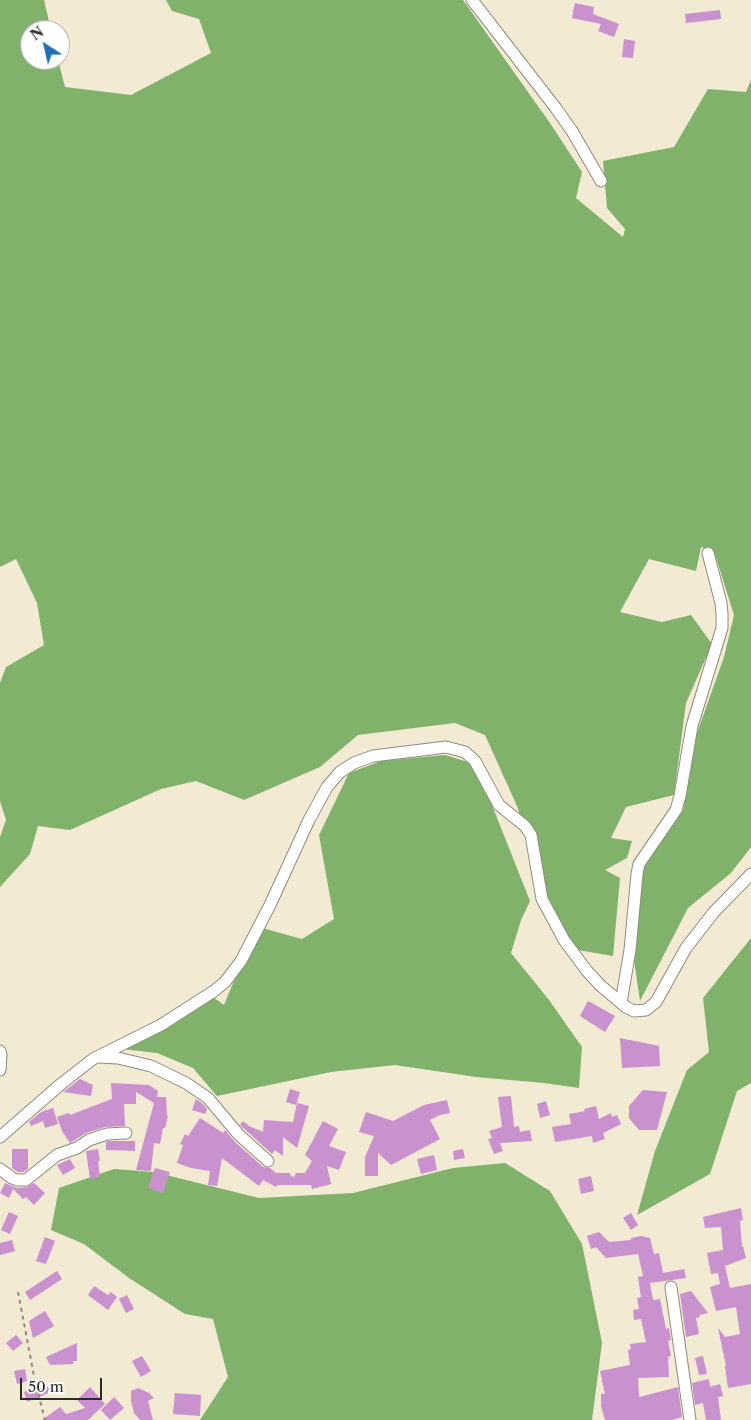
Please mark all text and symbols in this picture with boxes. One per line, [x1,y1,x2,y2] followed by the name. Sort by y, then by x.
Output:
[20,20,70,70] north arrow
[27,23,47,44] text: N
[22,1368,105,1400] scale bar
[28,1377,64,1396] text: 50 m

